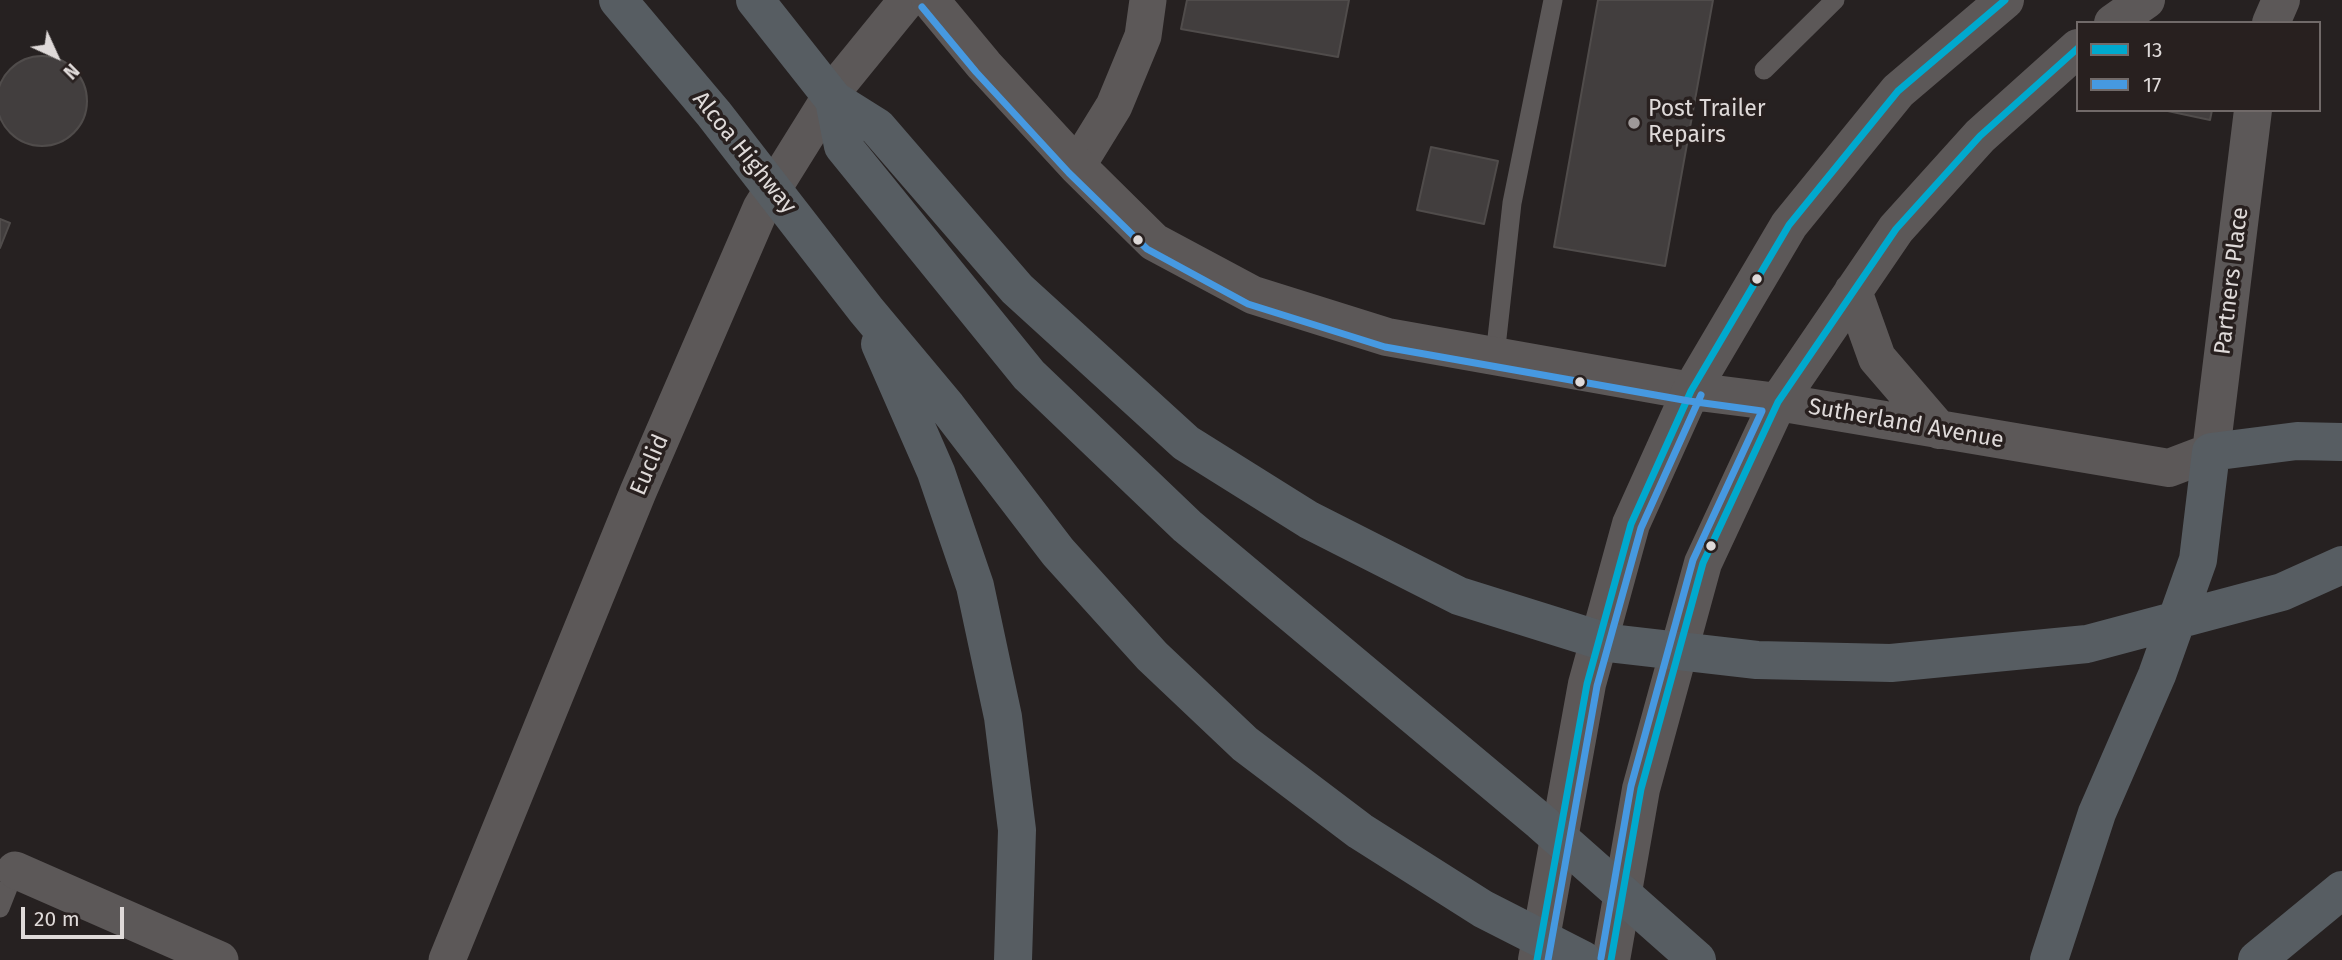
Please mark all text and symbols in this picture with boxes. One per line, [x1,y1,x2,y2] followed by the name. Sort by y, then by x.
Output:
[21,21,91,91] north arrow
[2076,21,2321,112] legend
[2143,37,2163,63] text: 13
[59,59,84,84] text: N
[2143,72,2161,98] text: 17
[686,86,802,220] street label: Alcoa Highway
[1648,96,1766,150] place label: Post Trailer Repairs
[1626,115,1642,131] marker: Post Trailer Repairs
[2209,206,2255,356] street label: Partners Place
[1131,233,1145,247] unlabelled marker
[1750,272,1764,286] unlabelled marker
[1573,375,1587,389] unlabelled marker
[1806,393,2006,455] street label: Sutherland Avenue
[625,430,675,500] street label: Euclid
[1704,539,1718,553] unlabelled marker
[24,894,128,938] scale bar
[34,906,80,932] text: 20 m

